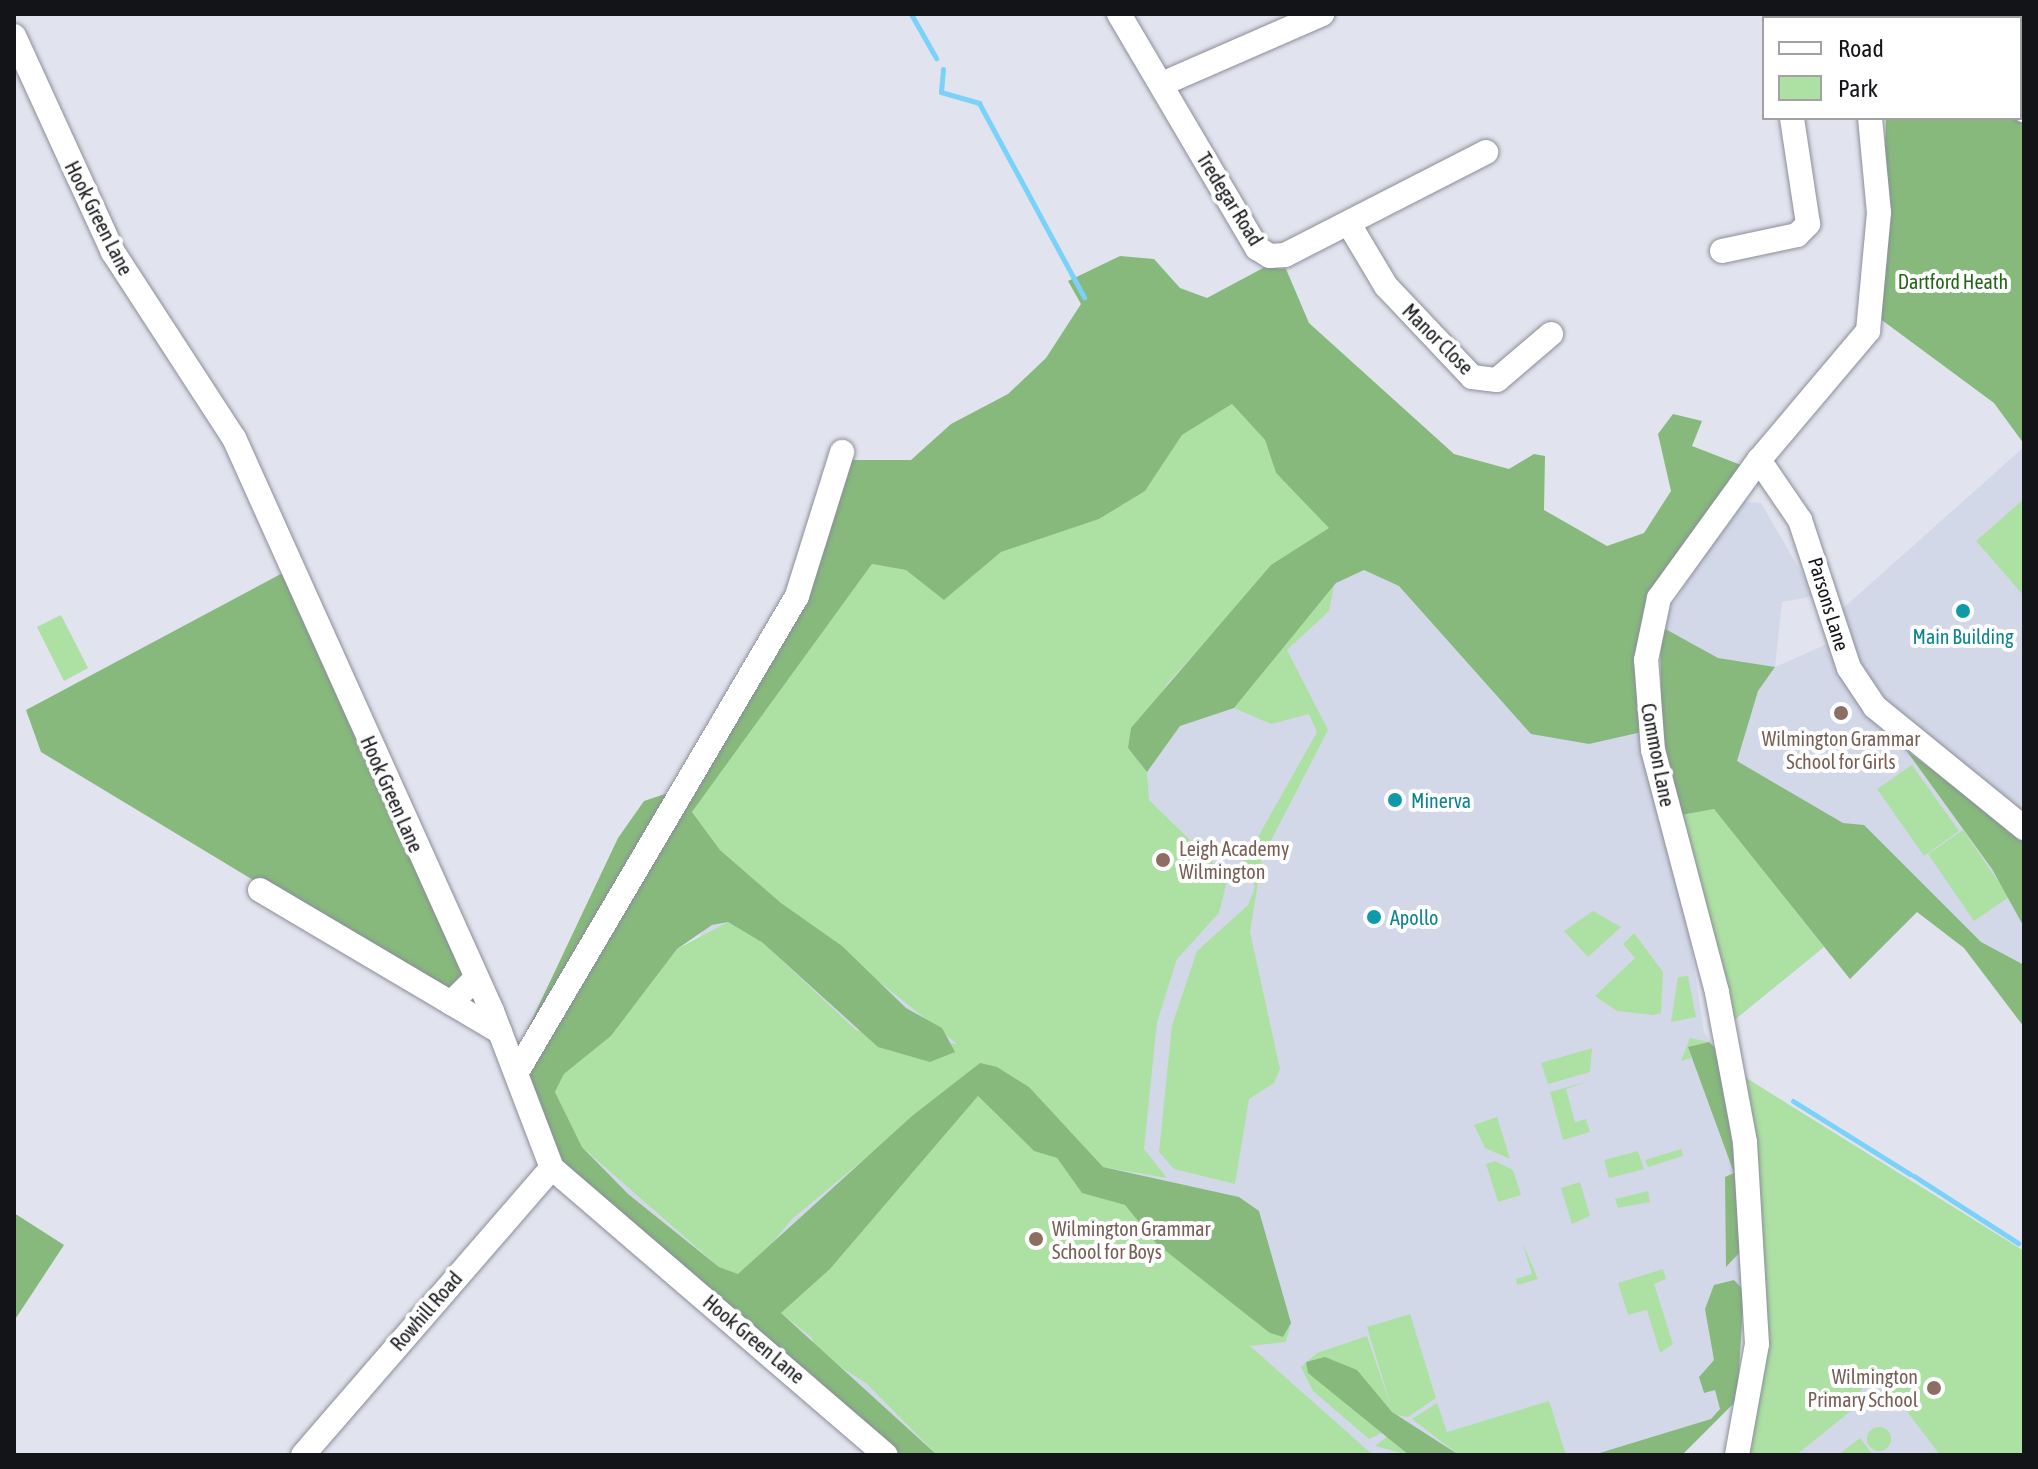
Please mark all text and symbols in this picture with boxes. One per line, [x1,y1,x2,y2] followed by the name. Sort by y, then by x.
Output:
[1762,16,2022,120] legend
[1838,35,1884,62] text: Road
[1838,75,1878,102] text: Park
[1192,148,1268,250] street label: Tredegar Road
[60,157,138,279] street label: Hook Green Lane
[1898,269,2008,293] park label: Dartford Heath
[1398,299,1478,379] street label: Manor Close
[1803,554,1855,654] street label: Parsons Lane
[1954,602,1972,620] marker: Main Building
[1913,624,2013,648] place label: Main Building
[1636,701,1680,809] street label: Common Lane
[1832,704,1850,722] marker: Wilmington Grammar School for Girls
[1762,726,1920,773] place label: Wilmington Grammar School for Girls
[356,732,428,856] street label: Hook Green Lane
[1411,788,1471,812] place label: Minerva
[1386,791,1404,809] marker: Minerva
[1179,836,1289,883] place label: Leigh Academy Wilmington
[1154,851,1172,869] marker: Leigh Academy Wilmington
[1390,905,1438,929] place label: Apollo
[1365,908,1383,926] marker: Apollo
[1052,1216,1210,1263] place label: Wilmington Grammar School for Boys
[1027,1230,1045,1248] marker: Wilmington Grammar School for Boys
[385,1267,467,1355] street label: Rowhill Road
[698,1290,810,1388] street label: Hook Green Lane
[1808,1364,1918,1411] place label: Wilmington Primary School
[1925,1379,1943,1397] marker: Wilmington Primary School

